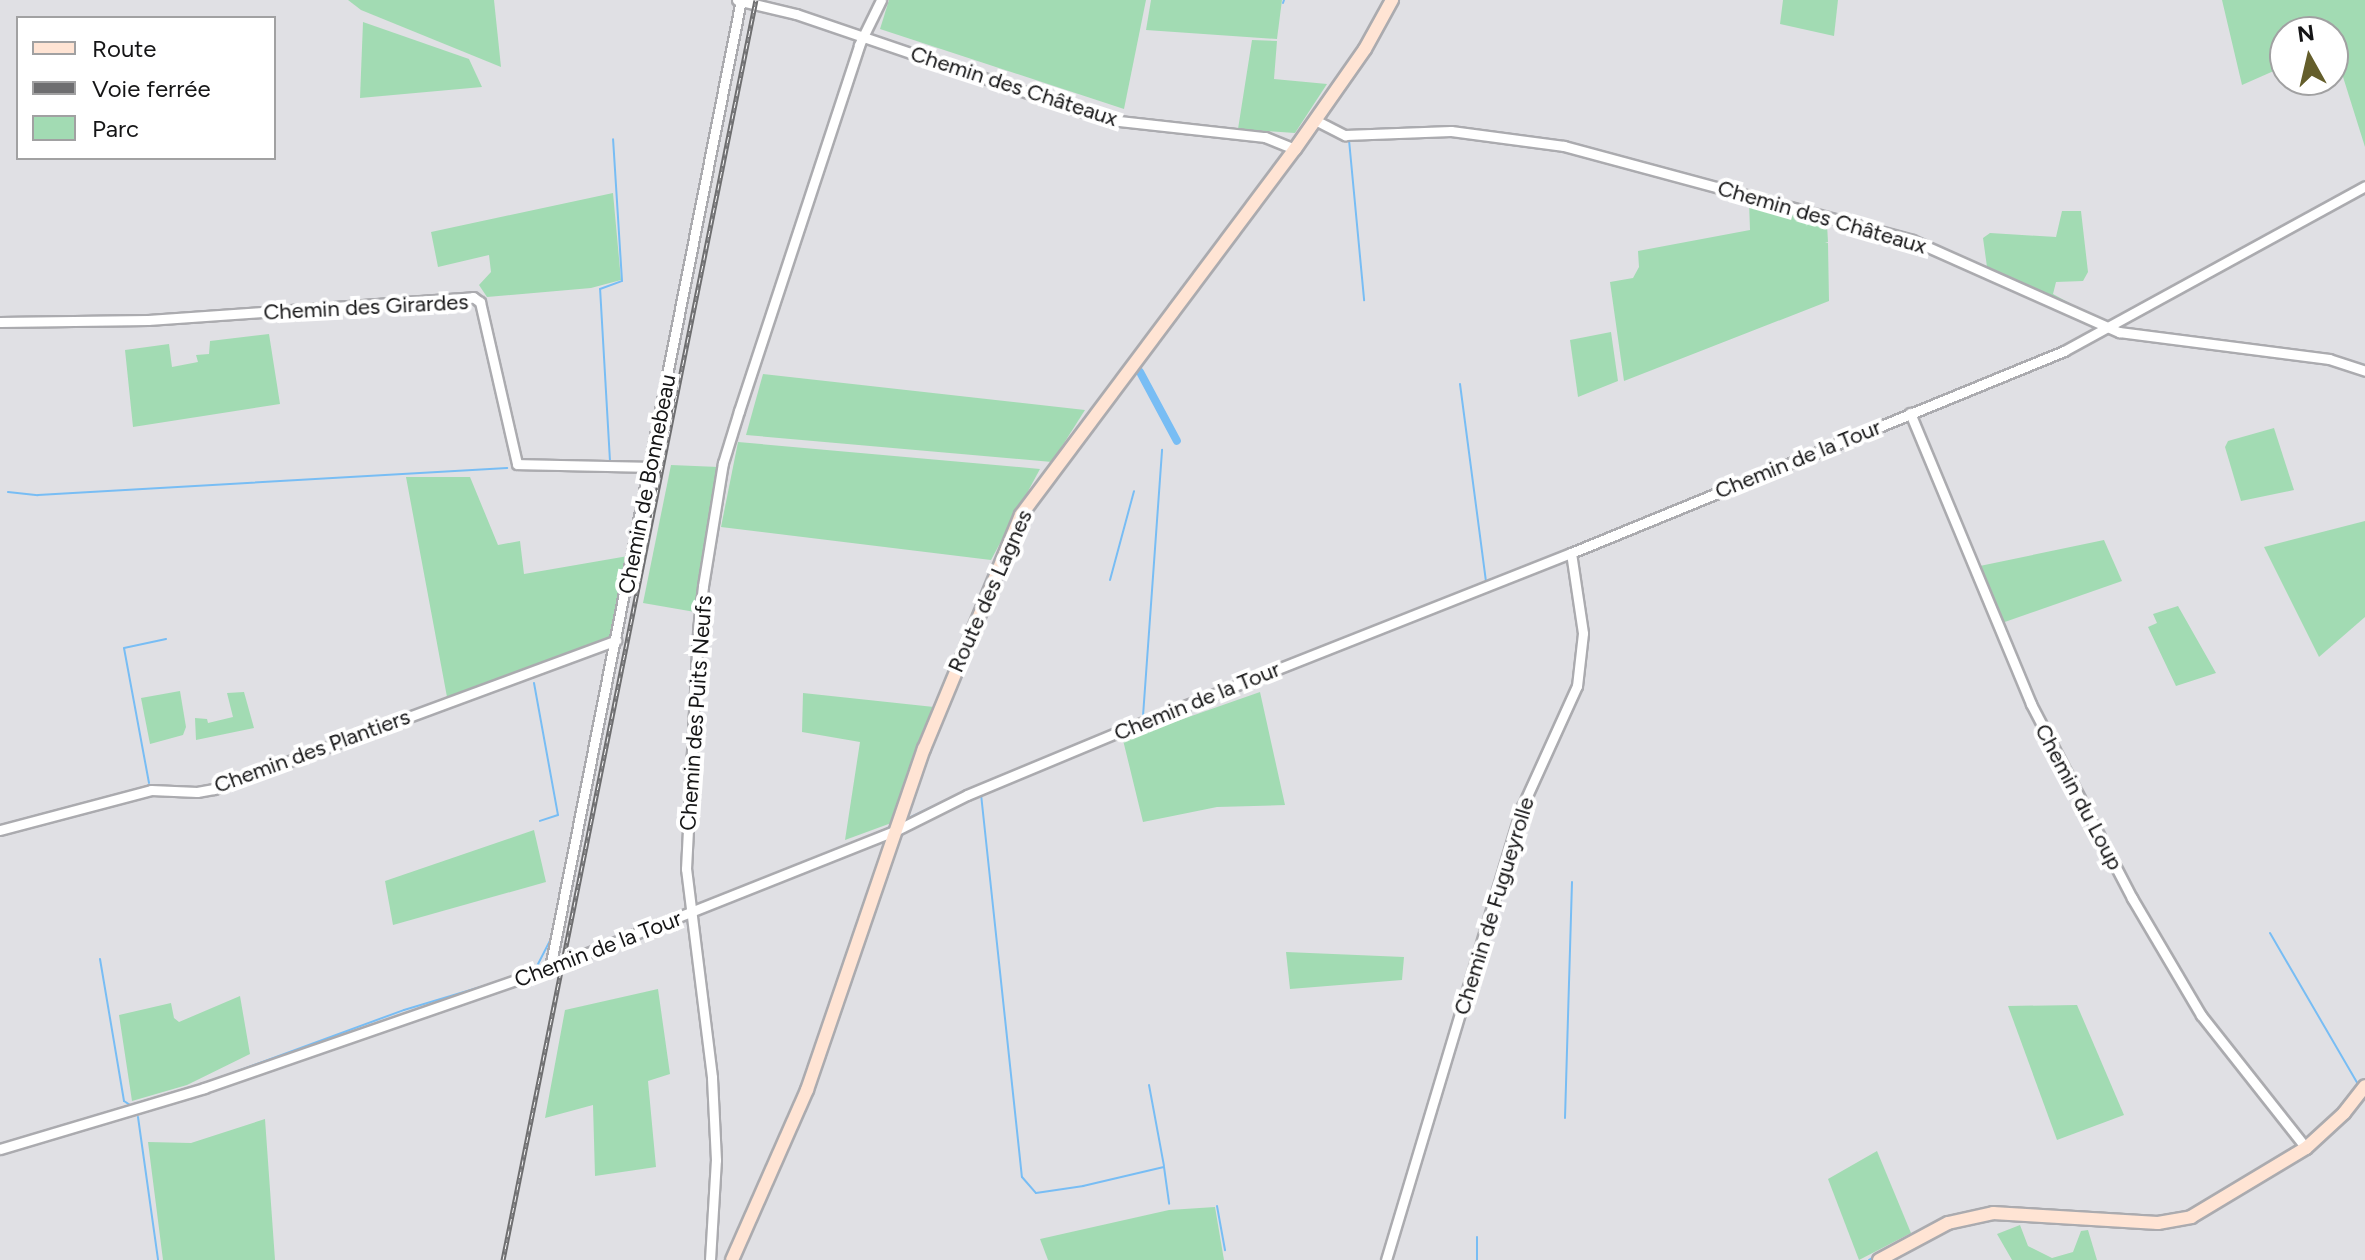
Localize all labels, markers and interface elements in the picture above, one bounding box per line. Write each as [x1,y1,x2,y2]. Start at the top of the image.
legend [16,16,276,160]
north arrow [2269,16,2349,96]
text: N [2296,19,2316,48]
text: Route [92,34,156,63]
street label: Chemin des Châteaux [907,40,1121,132]
text: Voie ferrée [92,74,211,103]
text: Parc [92,114,139,143]
street label: Chemin des Châteaux [1715,175,1929,259]
street label: Chemin des Girardes [263,288,469,326]
street label: Chemin de Bonnebeau [613,372,681,596]
street label: Chemin de la Tour [1711,414,1885,504]
street label: Route des Lagnes [942,506,1038,676]
street label: Chemin des Puits Neufs [675,594,717,832]
street label: Chemin de la Tour [1110,656,1284,746]
street label: Chemin des Plantiers [210,703,414,799]
street label: Chemin du Loup [2029,719,2129,875]
street label: Chemin de Fugueyrolle [1448,794,1540,1018]
street label: Chemin de la Tour [511,905,685,993]

